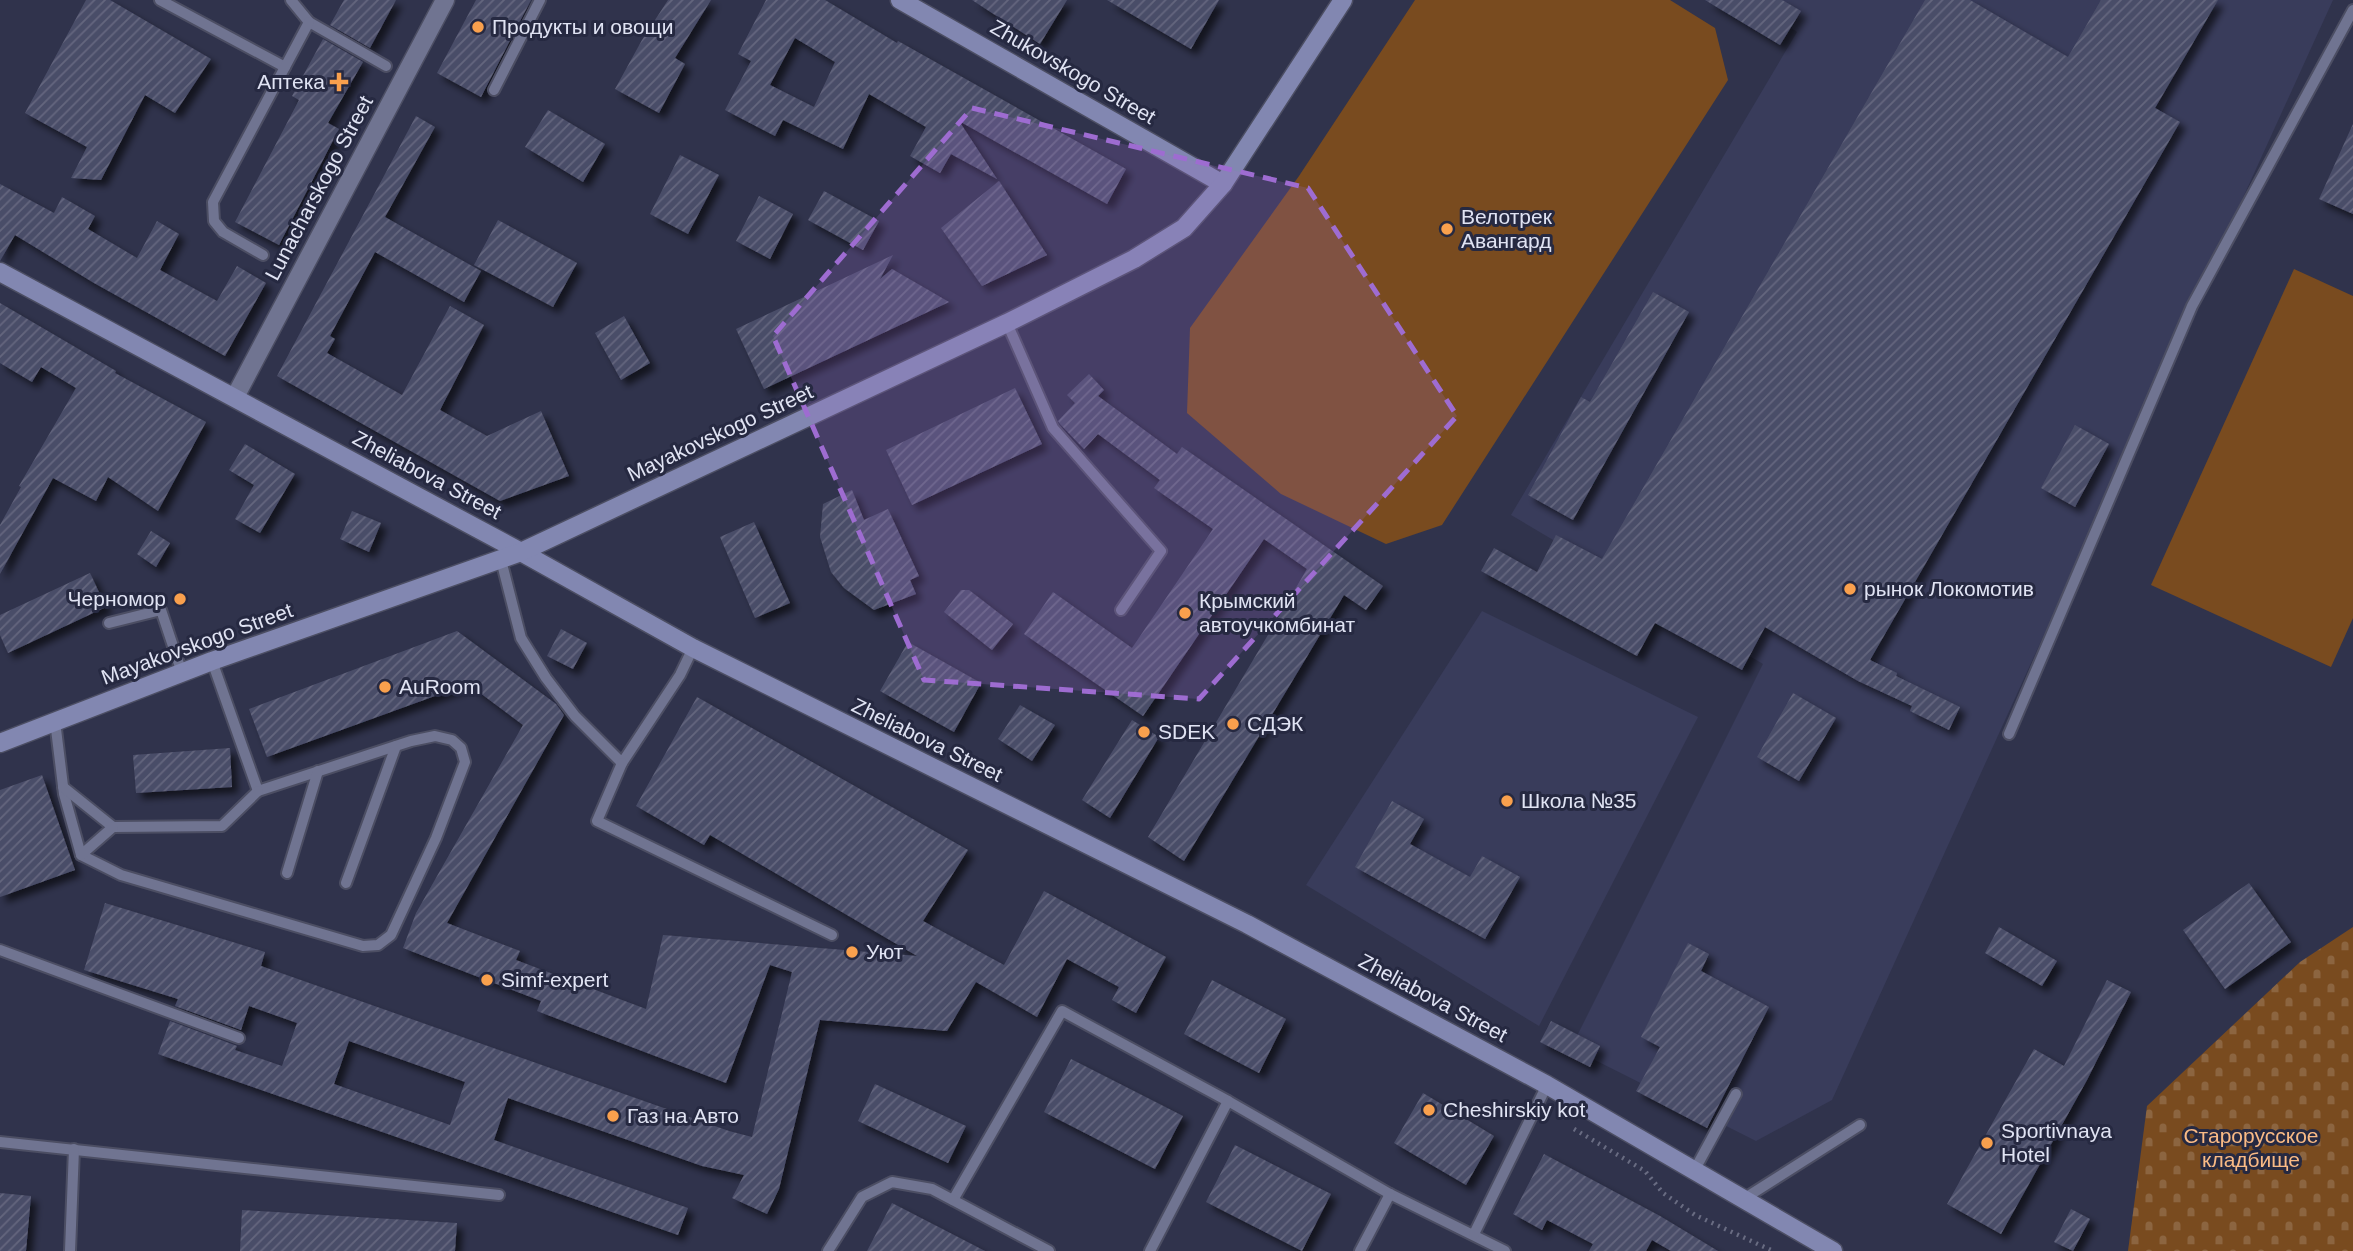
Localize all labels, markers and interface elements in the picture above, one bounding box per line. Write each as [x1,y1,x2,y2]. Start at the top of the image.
place label: Продукты и овощи [492,15,674,38]
street label: Zhukovskogo Street [987,15,1160,128]
marker: Продукты и овощи [470,19,486,35]
place label: Аптека [257,70,325,93]
marker: Аптека [331,74,347,90]
street label: Lunacharskogo Street [260,92,377,284]
place label: Велотрек Авангард [1461,205,1553,252]
marker: Велотрек Авангард [1439,221,1455,237]
street label: Mayakovskogo Street [623,379,816,486]
street label: Zheliabova Street [349,426,505,523]
place label: рынок Локомотив [1864,577,2034,600]
marker: рынок Локомотив [1842,581,1858,597]
place label: Черномор [68,587,166,610]
place label: Крымский автоучкомбинат [1199,589,1356,636]
marker: Черномор [172,591,188,607]
street label: Mayakovskogo Street [98,598,296,689]
marker: Крымский автоучкомбинат [1177,605,1193,621]
place label: AuRoom [399,675,481,698]
marker: AuRoom [377,679,393,695]
street label: Zheliabova Street [848,693,1006,786]
place label: СДЭК [1247,712,1304,735]
marker: СДЭК [1225,716,1241,732]
place label: SDEK [1158,720,1215,743]
marker: SDEK [1136,724,1152,740]
place label: Школа №35 [1521,789,1637,812]
marker: Школа №35 [1499,793,1515,809]
place label: Уют [866,940,904,963]
marker: Уют [844,944,860,960]
street label: Zheliabova Street [1355,949,1511,1046]
place label: Simf-expert [501,968,609,991]
marker: Simf-expert [479,972,495,988]
place label: Cheshirskiy kot [1443,1098,1586,1121]
marker: Cheshirskiy kot [1421,1102,1437,1118]
place label: Газ на Авто [627,1104,739,1127]
marker: Газ на Авто [605,1108,621,1124]
place label: Sportivnaya Hotel [2001,1119,2112,1166]
park label: Старорусское кладбище [2183,1124,2319,1171]
marker: Sportivnaya Hotel [1979,1135,1995,1151]

